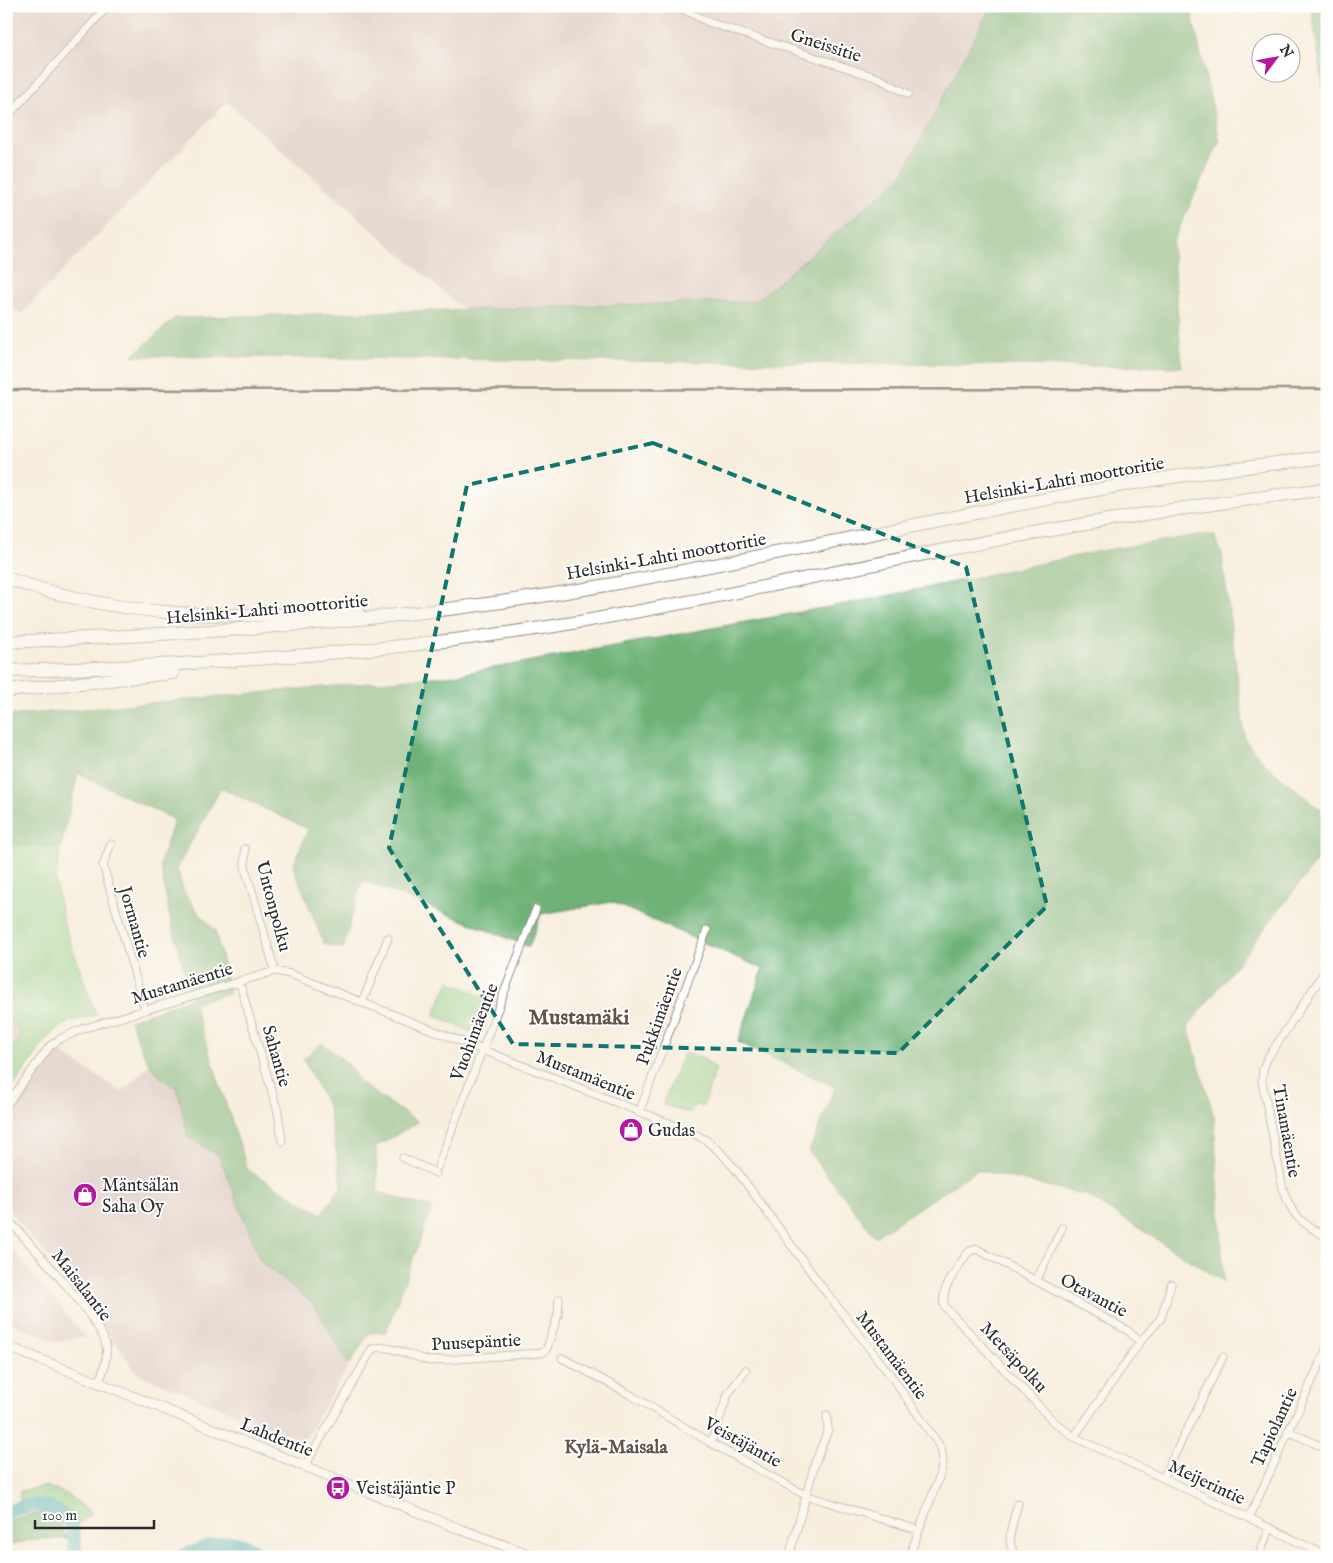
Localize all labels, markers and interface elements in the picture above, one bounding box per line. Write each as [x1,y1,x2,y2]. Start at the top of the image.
street label: Gneissitie [787,24,864,69]
north arrow [1250,32,1300,82]
text: N [1275,41,1297,62]
street label: Helsinki-Lahti moottoritie [962,453,1166,510]
street label: Helsinki-Lahti moottoritie [564,529,768,586]
street label: Helsinki-Lahti moottoritie [165,590,369,631]
street label: Untonpolku [249,859,296,954]
street label: Jormantie [112,882,155,961]
street label: Mustamäentie [129,958,236,1011]
street label: Pukkimäentie [632,964,689,1069]
street label: Vuohimäentie [446,980,505,1086]
district label: Mustamäki [529,1004,630,1032]
street label: Sahantie [256,1023,295,1090]
street label: Mustamäentie [532,1046,638,1107]
street label: Tinamäentie [1266,1083,1305,1180]
shop icon: Gudas [618,1117,644,1143]
place label: Gudas [648,1120,695,1143]
place label: Mäntsälän Saha Oy [102,1175,179,1219]
shop icon: Mäntsälän Saha Oy [72,1182,98,1208]
street label: Maisalantie [46,1245,116,1327]
street label: Otavantie [1056,1269,1131,1324]
street label: Mustamäentie [850,1307,932,1405]
street label: Metsäpolku [974,1318,1052,1398]
street label: Puusepäntie [431,1330,522,1357]
street label: Tapiolantie [1247,1384,1304,1471]
street label: Veistäjäntie [699,1412,785,1474]
street label: Lahdentie [237,1413,316,1463]
district label: Kylä-Maisala [564,1436,668,1460]
street label: Meijerintie [1164,1456,1249,1511]
bus stop icon: Veistäjäntie P [325,1475,351,1501]
place label: Veistäjäntie P [355,1478,455,1501]
scale bar [35,1498,154,1530]
text: 100 m [42,1506,78,1525]

